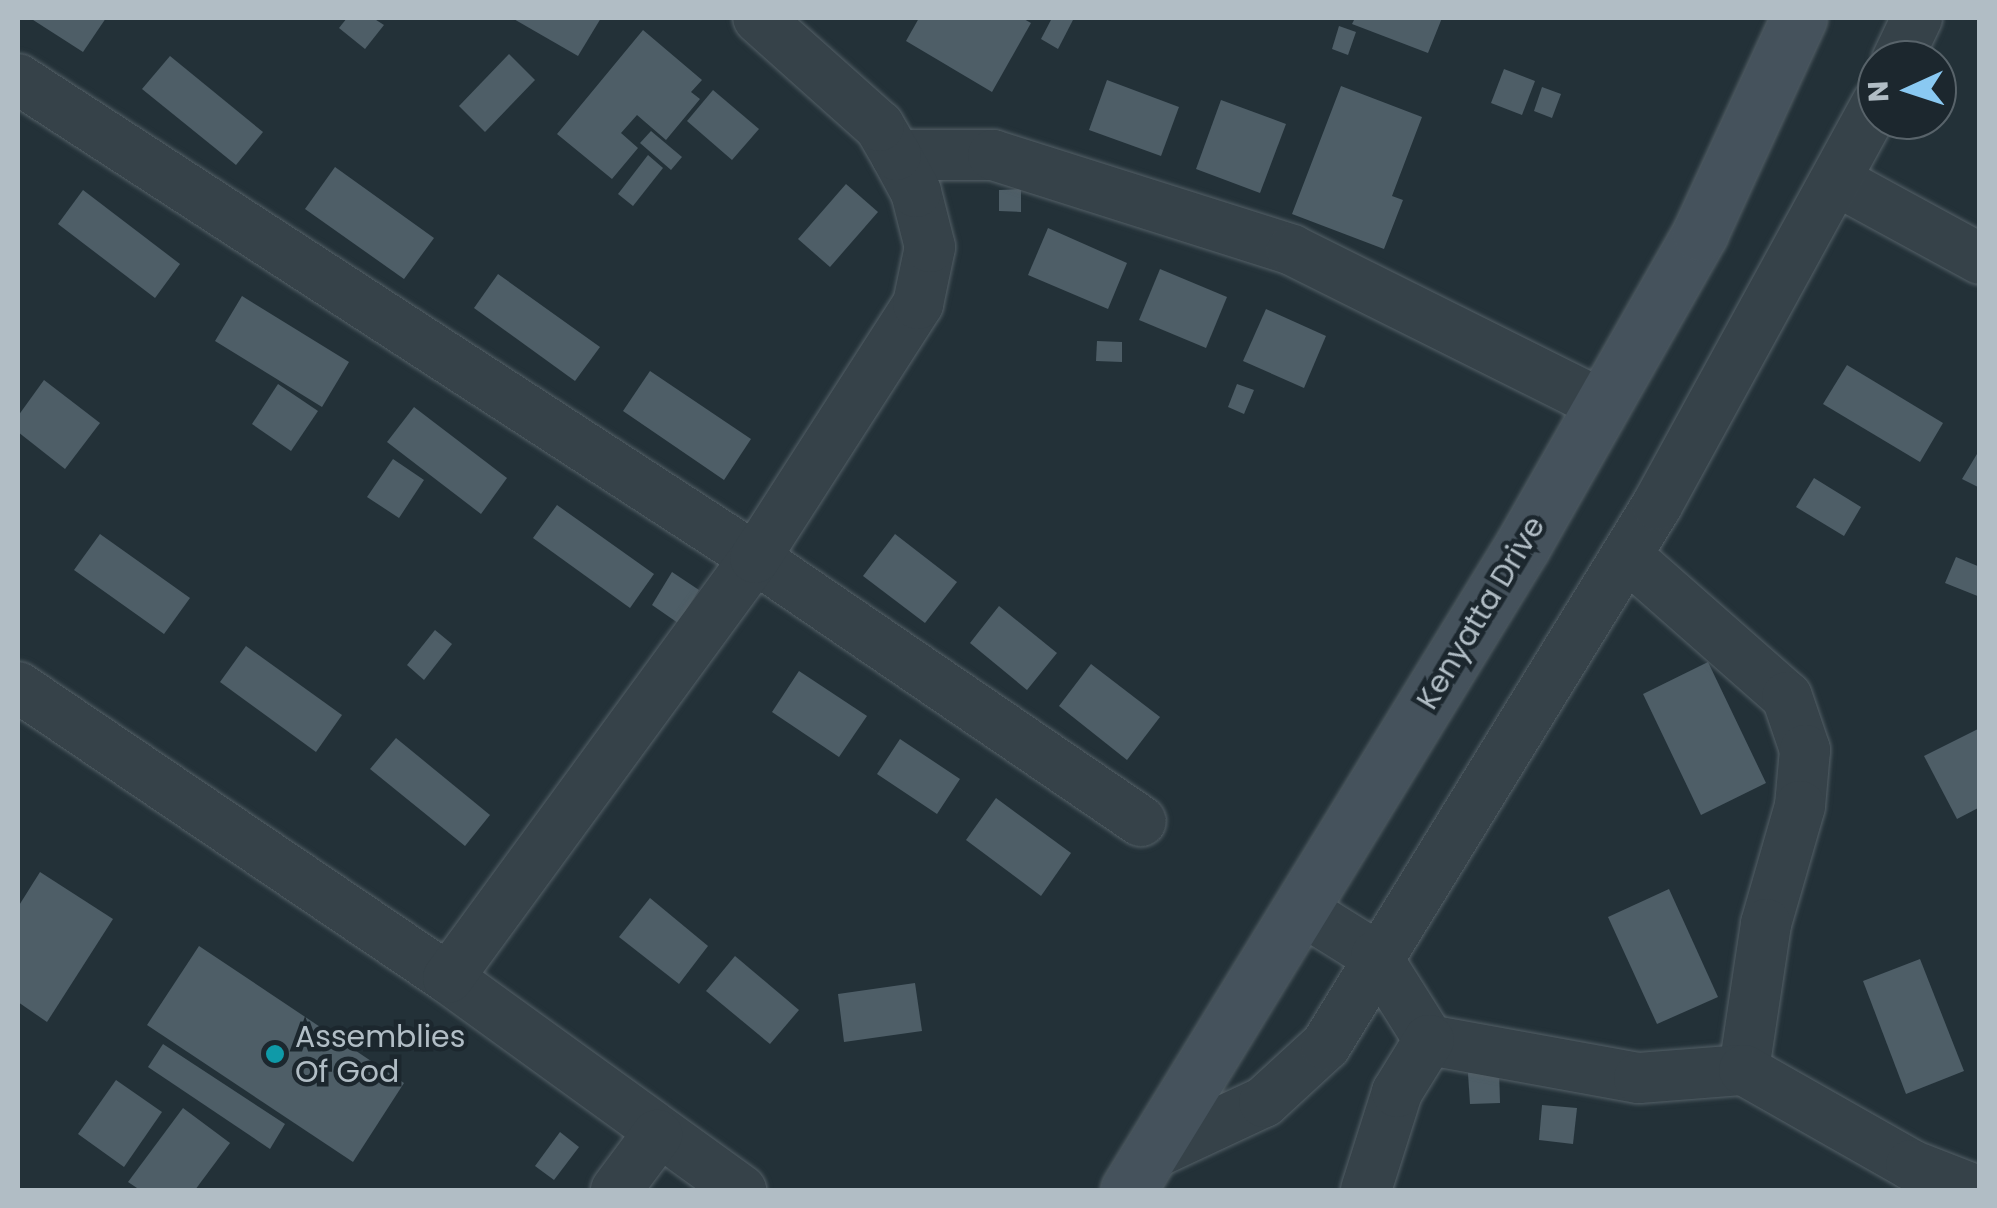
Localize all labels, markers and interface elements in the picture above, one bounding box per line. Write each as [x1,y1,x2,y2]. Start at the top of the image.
north arrow [1857,40,1957,140]
text: N [1859,80,1899,103]
street label: Kenyatta Drive [1409,510,1553,716]
place label: Assemblies Of God [295,1019,465,1090]
marker: Assemblies Of God [264,1043,286,1065]

